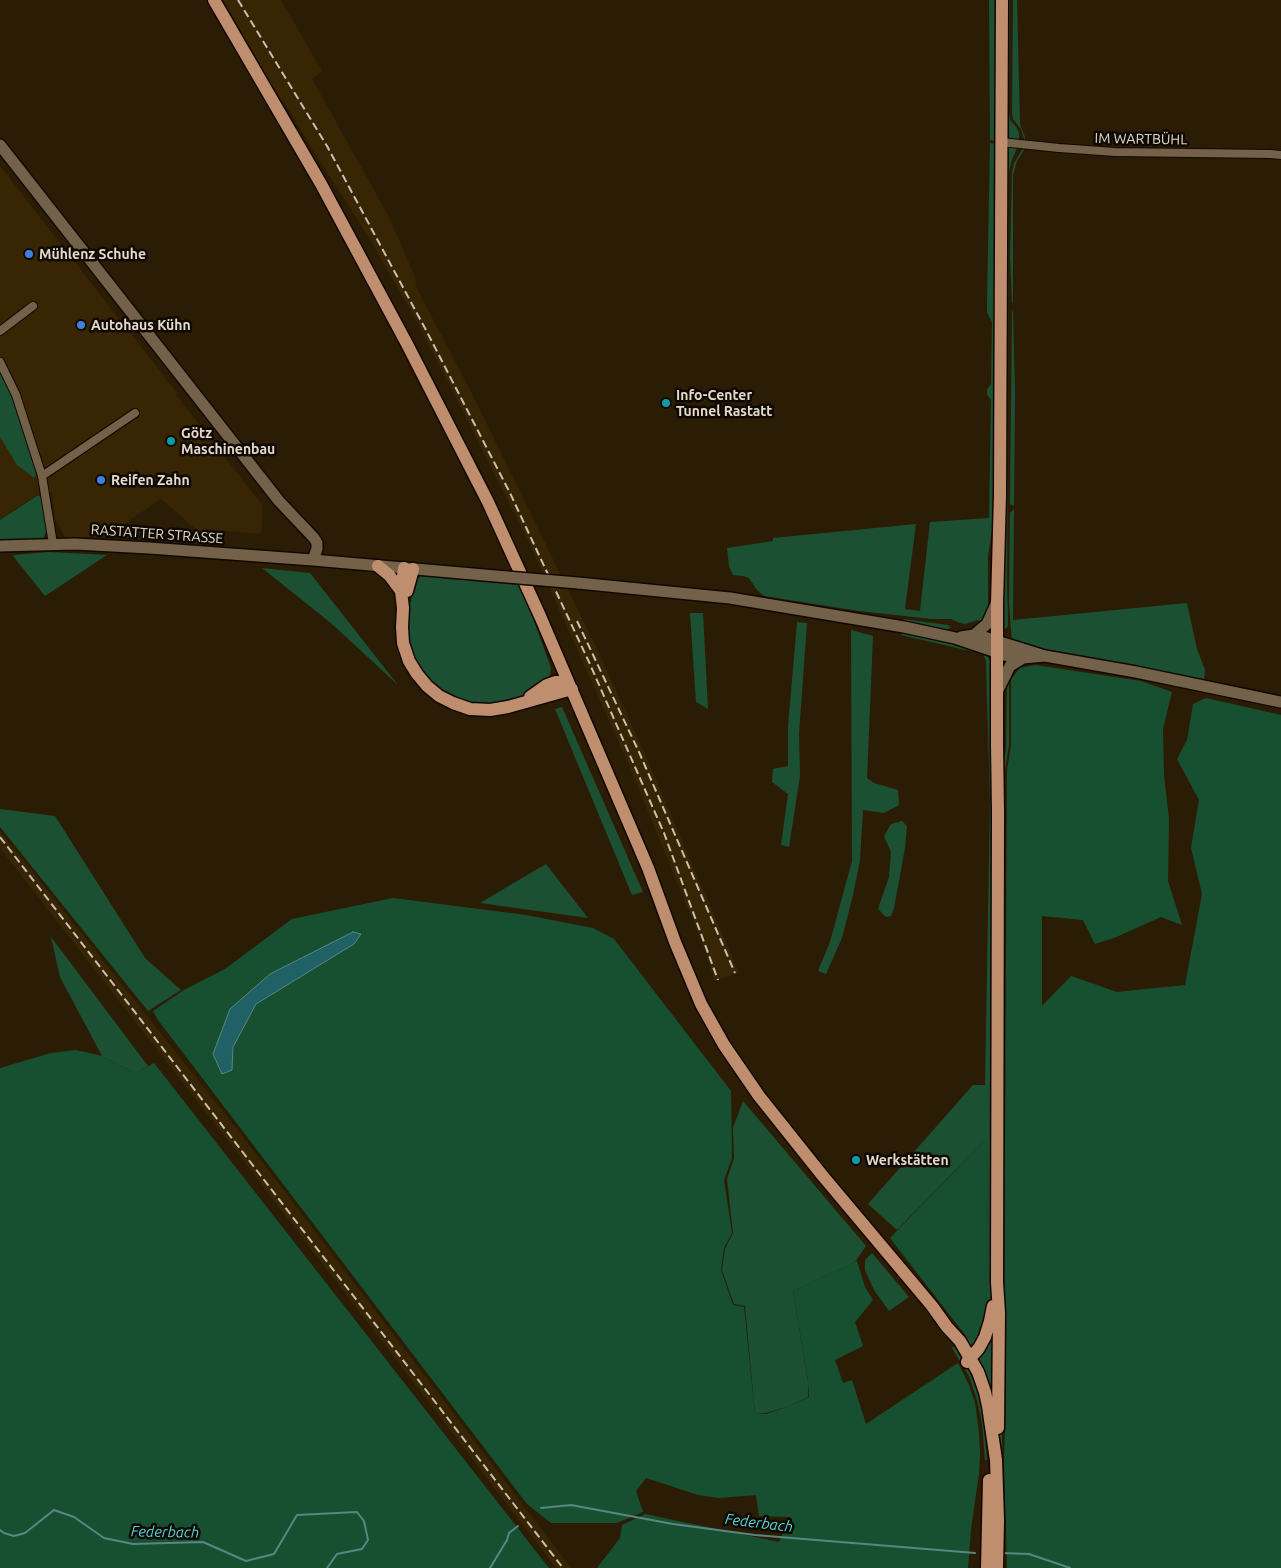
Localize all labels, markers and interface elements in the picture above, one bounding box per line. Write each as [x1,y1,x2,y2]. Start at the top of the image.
street label: IM WARTBÜHL [1095,130,1187,148]
place label: Mühlenz Schuhe [39,246,146,262]
marker: Mühlenz Schuhe [23,248,35,260]
place label: Autohaus Kühn [91,317,191,333]
marker: Autohaus Kühn [75,319,87,331]
place label: Info-Center Tunnel Rastatt [676,387,772,420]
marker: Info-Center Tunnel Rastatt [660,397,672,409]
place label: Götz Maschinenbau [181,425,275,458]
marker: Götz Maschinenbau [165,435,177,447]
place label: Reifen Zahn [111,472,190,488]
marker: Reifen Zahn [95,474,107,486]
street label: RASTATTER STRASSE [90,521,224,547]
place label: Werkstätten [866,1152,949,1168]
marker: Werkstätten [850,1154,862,1166]
water label: Federbach [724,1510,794,1536]
water label: Federbach [131,1522,199,1542]

